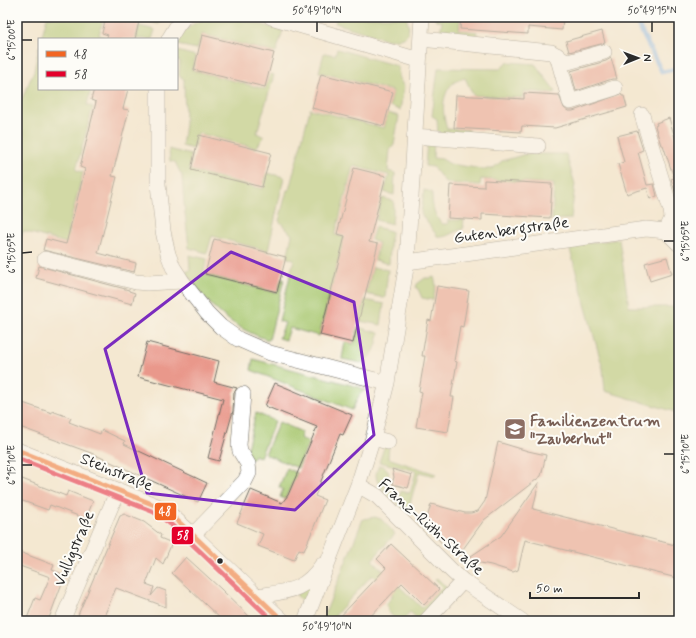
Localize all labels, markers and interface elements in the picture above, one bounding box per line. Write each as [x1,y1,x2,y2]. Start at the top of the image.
text: 50°49'10"N [292,4,342,18]
text: 50°49'15"N [627,4,677,18]
text: 6°15'00"E [5,19,19,61]
legend [38,38,178,90]
north arrow [618,38,658,78]
text: 48 [74,47,88,63]
text: N [640,54,654,62]
text: 58 [74,67,88,83]
street label: Gutenbergstraße [452,212,570,250]
text: 6°15'05"E [679,220,693,261]
text: 6°15'05"E [5,232,19,273]
place label: Familienzentrum "Zauberhut" [530,411,660,450]
school or university icon: Familienzentrum "Zauberhut" [502,416,528,442]
text: 6°15'10"E [679,434,693,474]
text: 6°15'10"E [5,445,19,485]
street label: Steinstraße [77,448,156,497]
street label: Franz-Rüth-Straße [374,474,488,580]
line badge: 48 [154,502,177,521]
text: 48 [159,505,171,519]
street label: Vulligstraße [49,508,100,589]
line badge: 58 [171,526,194,545]
text: 58 [177,529,189,543]
unlabelled marker [215,556,225,566]
scale bar [530,574,639,600]
text: 50 m [536,581,563,597]
text: 50°49'10"N [302,620,352,634]

